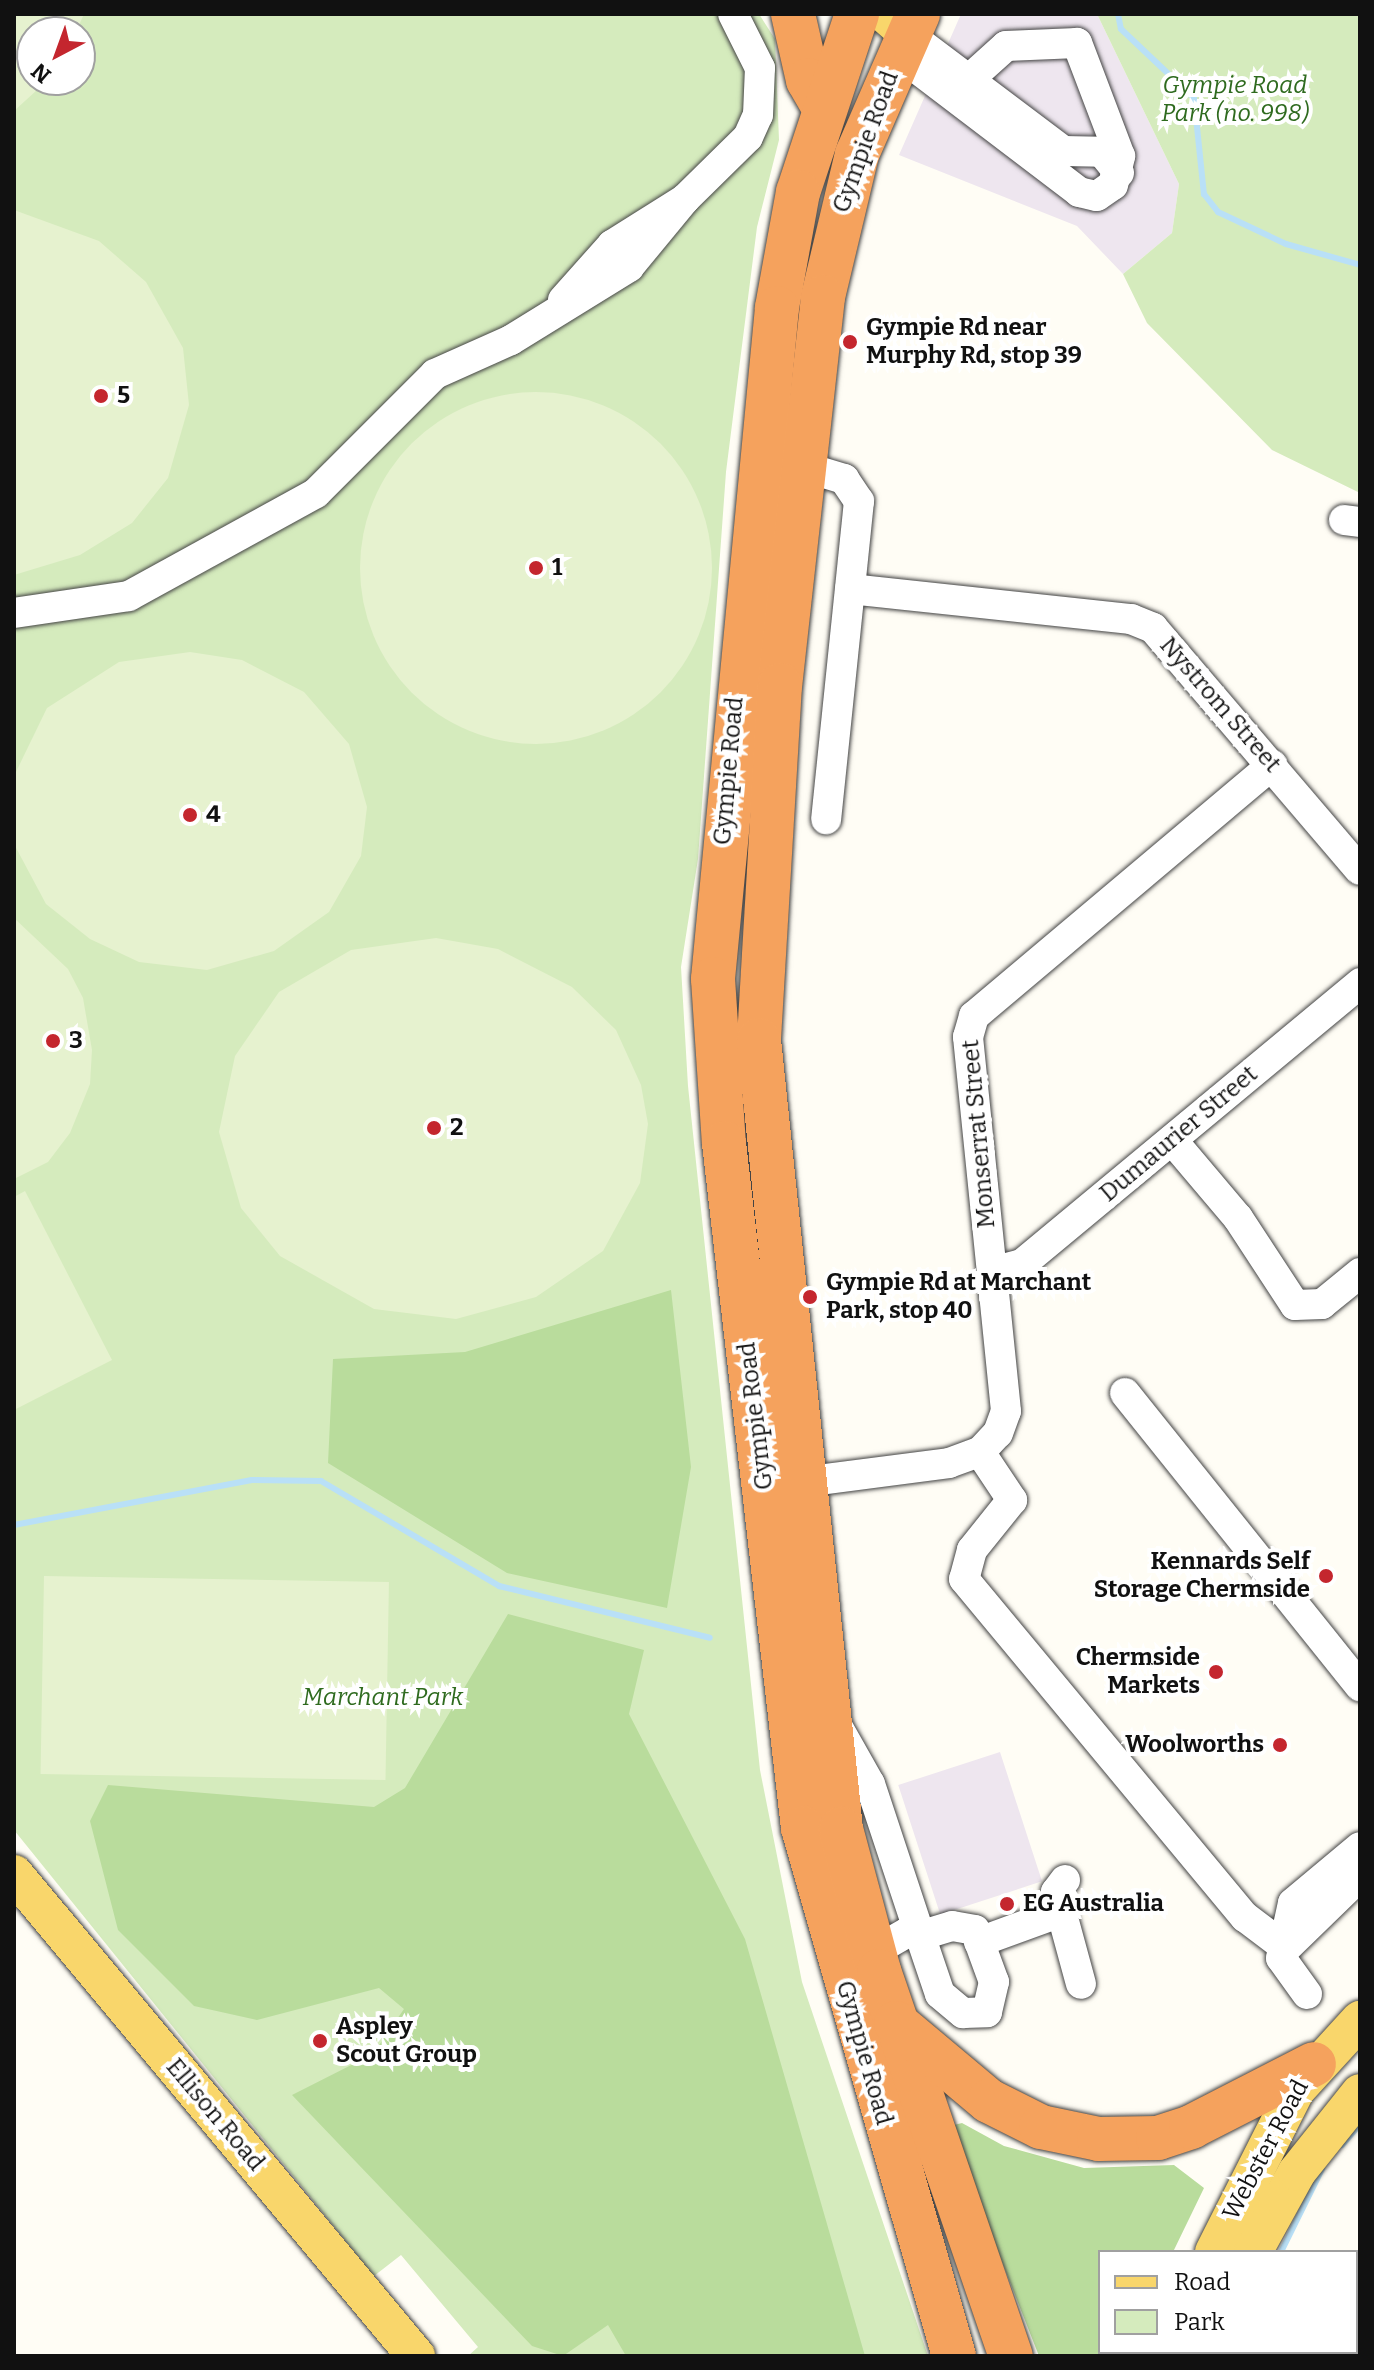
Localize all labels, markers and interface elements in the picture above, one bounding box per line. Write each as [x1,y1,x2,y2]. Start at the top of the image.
north arrow [16,16,96,96]
text: N [26,57,57,89]
street label: Gympie Road [827,67,905,217]
park label: Gympie Road Park (no. 998) [1161,72,1309,128]
place label: Gympie Rd near Murphy Rd, stop 39 [866,314,1082,370]
marker: Gympie Rd near Murphy Rd, stop 39 [841,333,859,351]
place label: 5 [117,382,130,410]
marker: 5 [92,387,110,405]
place label: 1 [552,554,562,582]
marker: 1 [527,559,545,577]
street label: Nystrom Street [1153,631,1287,779]
street label: Gympie Road [708,696,750,846]
place label: 4 [206,801,221,829]
marker: 4 [181,806,199,824]
place label: 3 [69,1027,83,1055]
marker: 3 [44,1032,62,1050]
street label: Monserrat Street [956,1039,1002,1229]
street label: Dumaurier Street [1094,1060,1264,1208]
place label: 2 [450,1114,464,1142]
marker: 2 [425,1119,443,1137]
place label: Gympie Rd at Marchant Park, stop 40 [826,1269,1091,1325]
marker: Gympie Rd at Marchant Park, stop 40 [801,1288,819,1306]
street label: Gympie Road [733,1341,779,1491]
place label: Kennards Self Storage Chermside [1094,1548,1310,1604]
marker: Kennards Self Storage Chermside [1317,1567,1335,1585]
place label: Chermside Markets [1076,1644,1200,1700]
marker: Chermside Markets [1207,1663,1225,1681]
park label: Marchant Park [303,1684,463,1712]
place label: Woolworths [1125,1731,1264,1759]
marker: Woolworths [1271,1736,1289,1754]
place label: EG Australia [1023,1890,1164,1918]
marker: EG Australia [998,1895,1016,1913]
street label: Gympie Road [830,1978,898,2128]
place label: Aspley Scout Group [336,2013,477,2069]
marker: Aspley Scout Group [311,2032,329,2050]
street label: Ellison Road [160,2053,270,2177]
street label: Webster Road [1217,2075,1315,2225]
legend [1098,2250,1358,2354]
text: Road [1174,2268,1230,2296]
text: Park [1174,2308,1225,2336]

